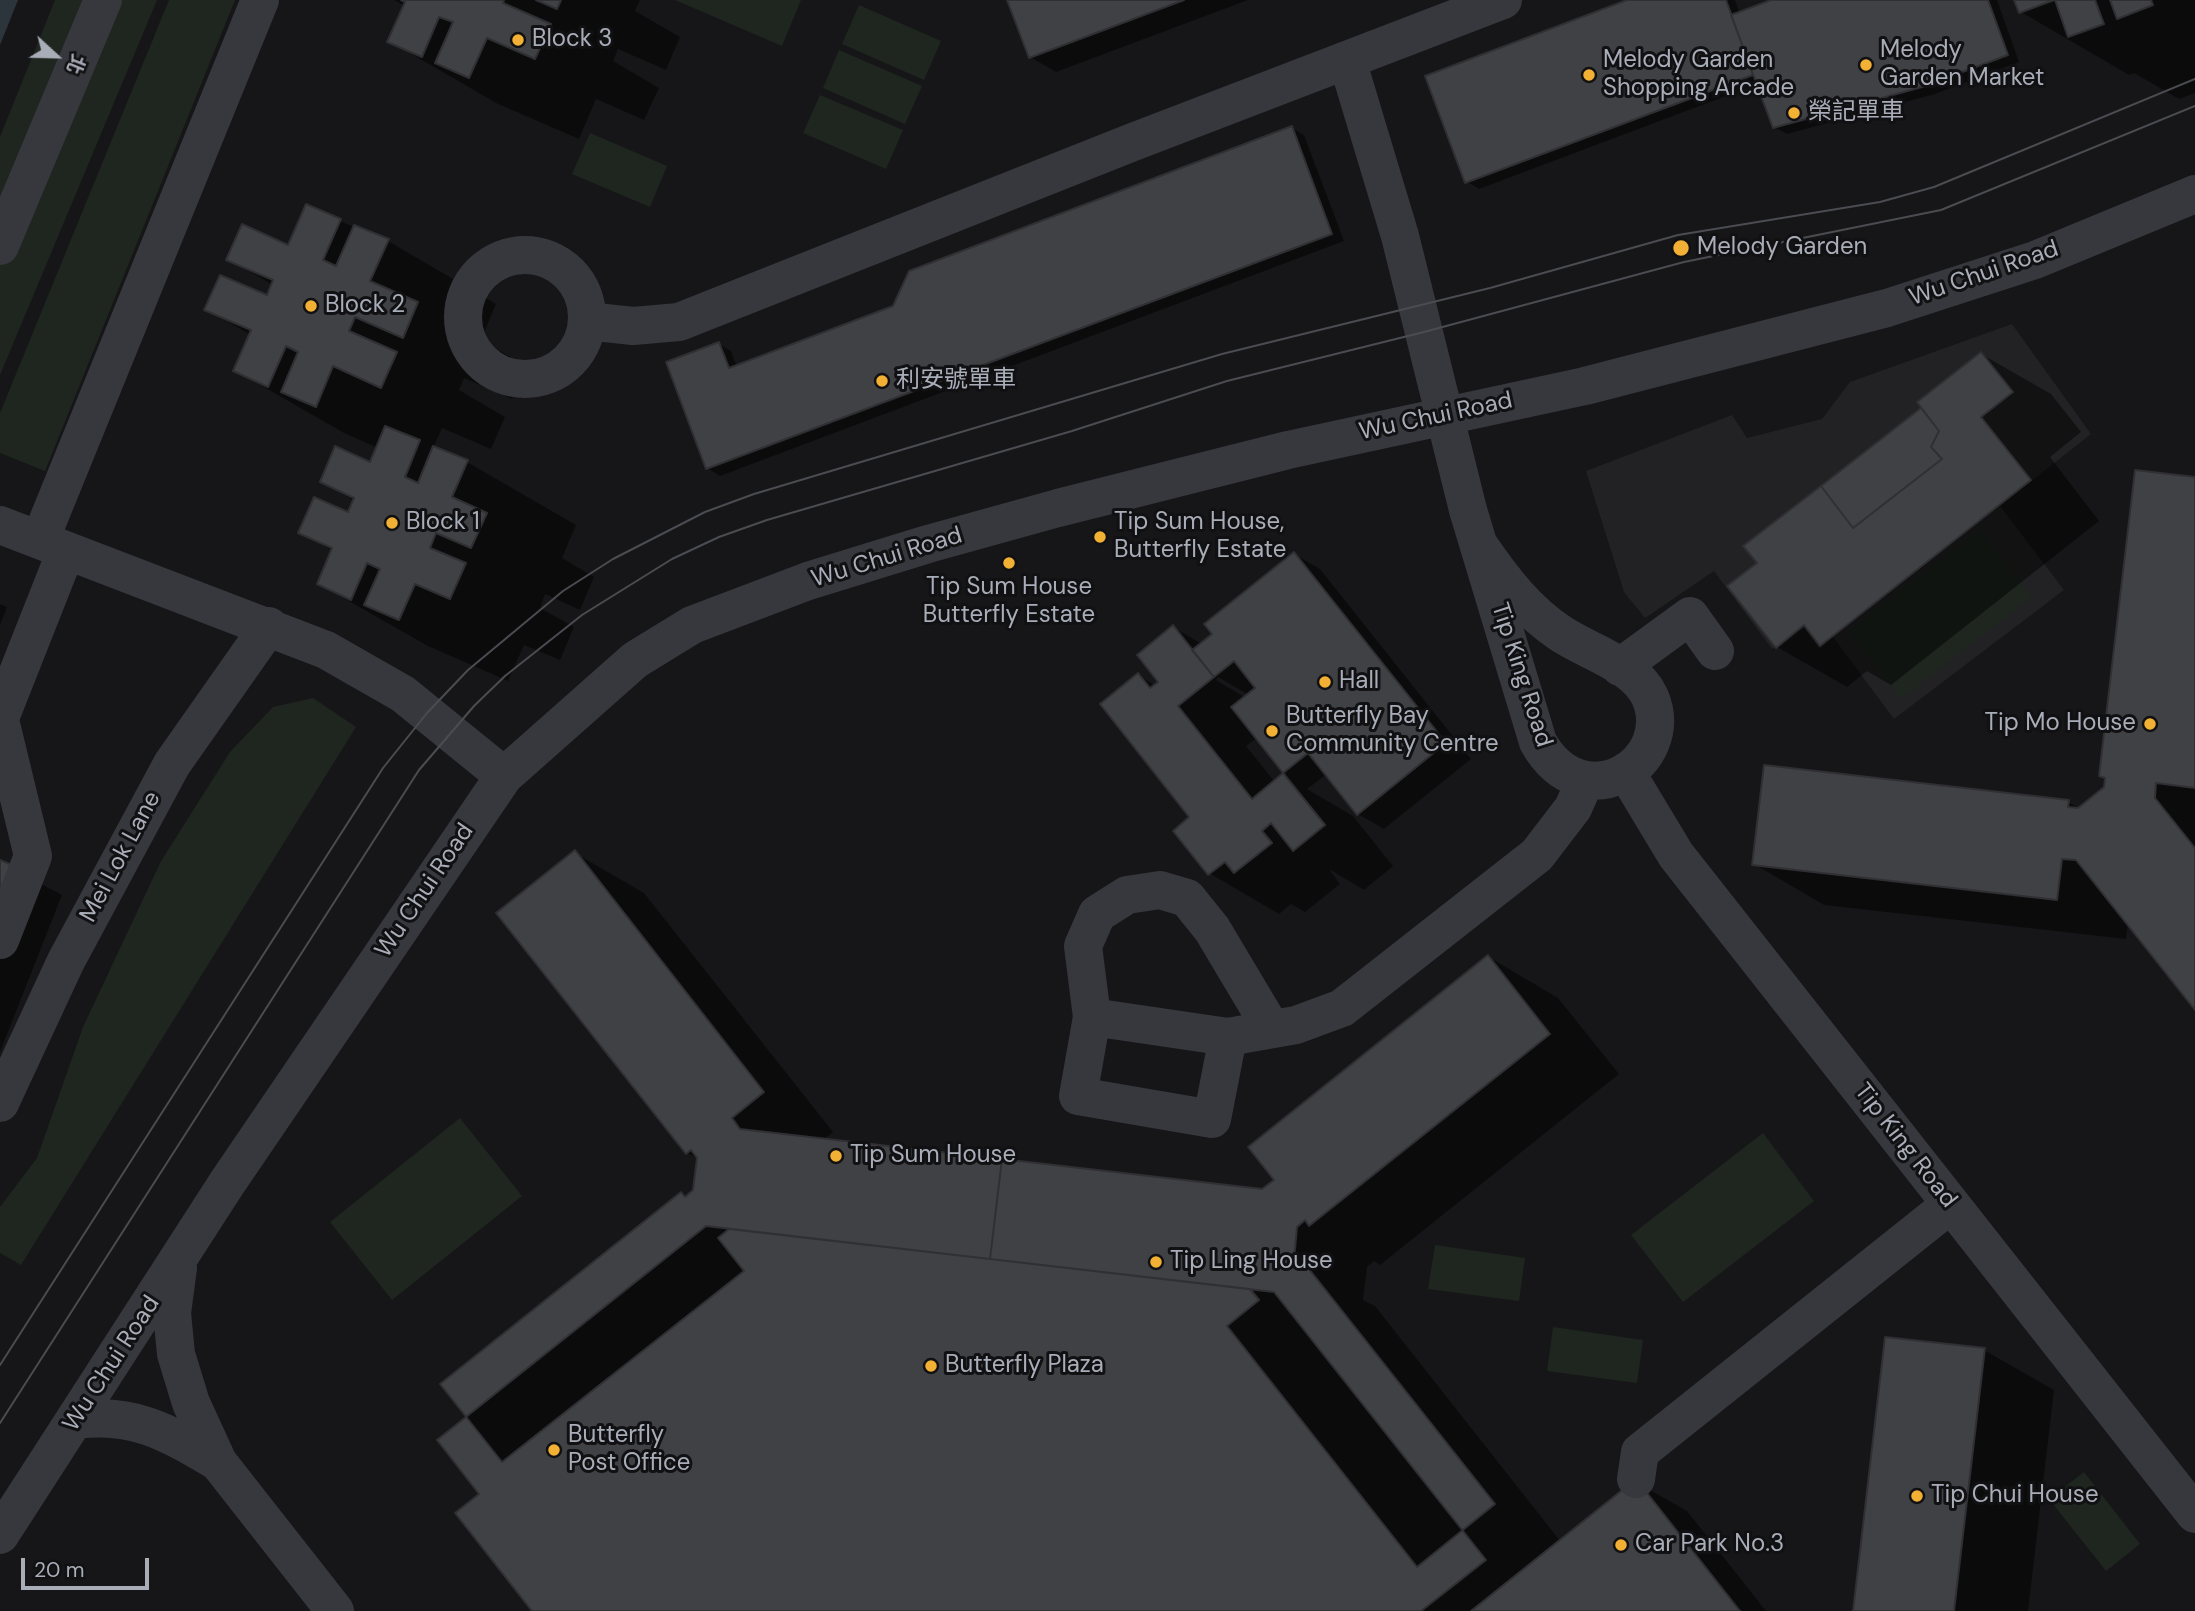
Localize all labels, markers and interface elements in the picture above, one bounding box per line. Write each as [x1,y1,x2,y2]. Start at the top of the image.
north arrow [21,21,91,91]
place label: Block 3 [532,26,612,54]
marker: Block 3 [510,32,526,48]
place label: Melody Garden Market [1880,37,2044,93]
place label: Melody Garden Shopping Arcade [1603,47,1794,103]
text: 北 [61,51,91,78]
marker: Melody Garden Market [1858,57,1874,73]
marker: Melody Garden Shopping Arcade [1581,67,1597,83]
place label: 榮記單車 [1808,99,1904,127]
marker: 榮記單車 [1786,105,1802,121]
place label: Melody Garden [1697,234,1867,262]
street label: Wu Chui Road [1906,235,2062,313]
marker: Melody Garden [1671,238,1691,258]
place label: Block 2 [325,292,405,320]
marker: Block 2 [303,298,319,314]
place label: 利安號單車 [896,367,1016,395]
marker: 利安號單車 [874,373,890,389]
street label: Wu Chui Road [1357,387,1515,447]
place label: Block 1 [406,509,480,537]
place label: Tip Sum House, Butterfly Estate [1114,509,1286,565]
marker: Block 1 [384,515,400,531]
street label: Wu Chui Road [808,521,966,595]
marker: Tip Sum House, Butterfly Estate [1092,529,1108,545]
marker: Tip Sum House Butterfly Estate [1001,555,1017,571]
place label: Tip Sum House Butterfly Estate [923,574,1095,630]
street label: Tip King Road [1484,599,1558,751]
place label: Hall [1339,668,1379,696]
marker: Hall [1317,674,1333,690]
place label: Butterfly Bay Community Centre [1286,703,1499,759]
place label: Tip Mo House [1985,710,2136,738]
marker: Tip Mo House [2142,716,2158,732]
marker: Butterfly Bay Community Centre [1264,723,1280,739]
street label: Mei Lok Lane [75,787,167,927]
street label: Wu Chui Road [369,818,481,964]
street label: Tip King Road [1848,1078,1962,1214]
place label: Tip Sum House [850,1142,1016,1170]
marker: Tip Sum House [828,1148,844,1164]
place label: Tip Ling House [1170,1248,1333,1276]
marker: Tip Ling House [1148,1254,1164,1270]
street label: Wu Chui Road [57,1291,167,1437]
place label: Butterfly Plaza [945,1352,1104,1380]
marker: Butterfly Plaza [923,1358,939,1374]
place label: Butterfly Post Office [568,1422,690,1478]
marker: Butterfly Post Office [546,1442,562,1458]
place label: Tip Chui House [1931,1482,2099,1510]
marker: Tip Chui House [1909,1488,1925,1504]
place label: Car Park No.3 [1635,1531,1784,1559]
marker: Car Park No.3 [1613,1537,1629,1553]
scale bar [24,1544,152,1588]
text: 20 m [34,1556,85,1584]

